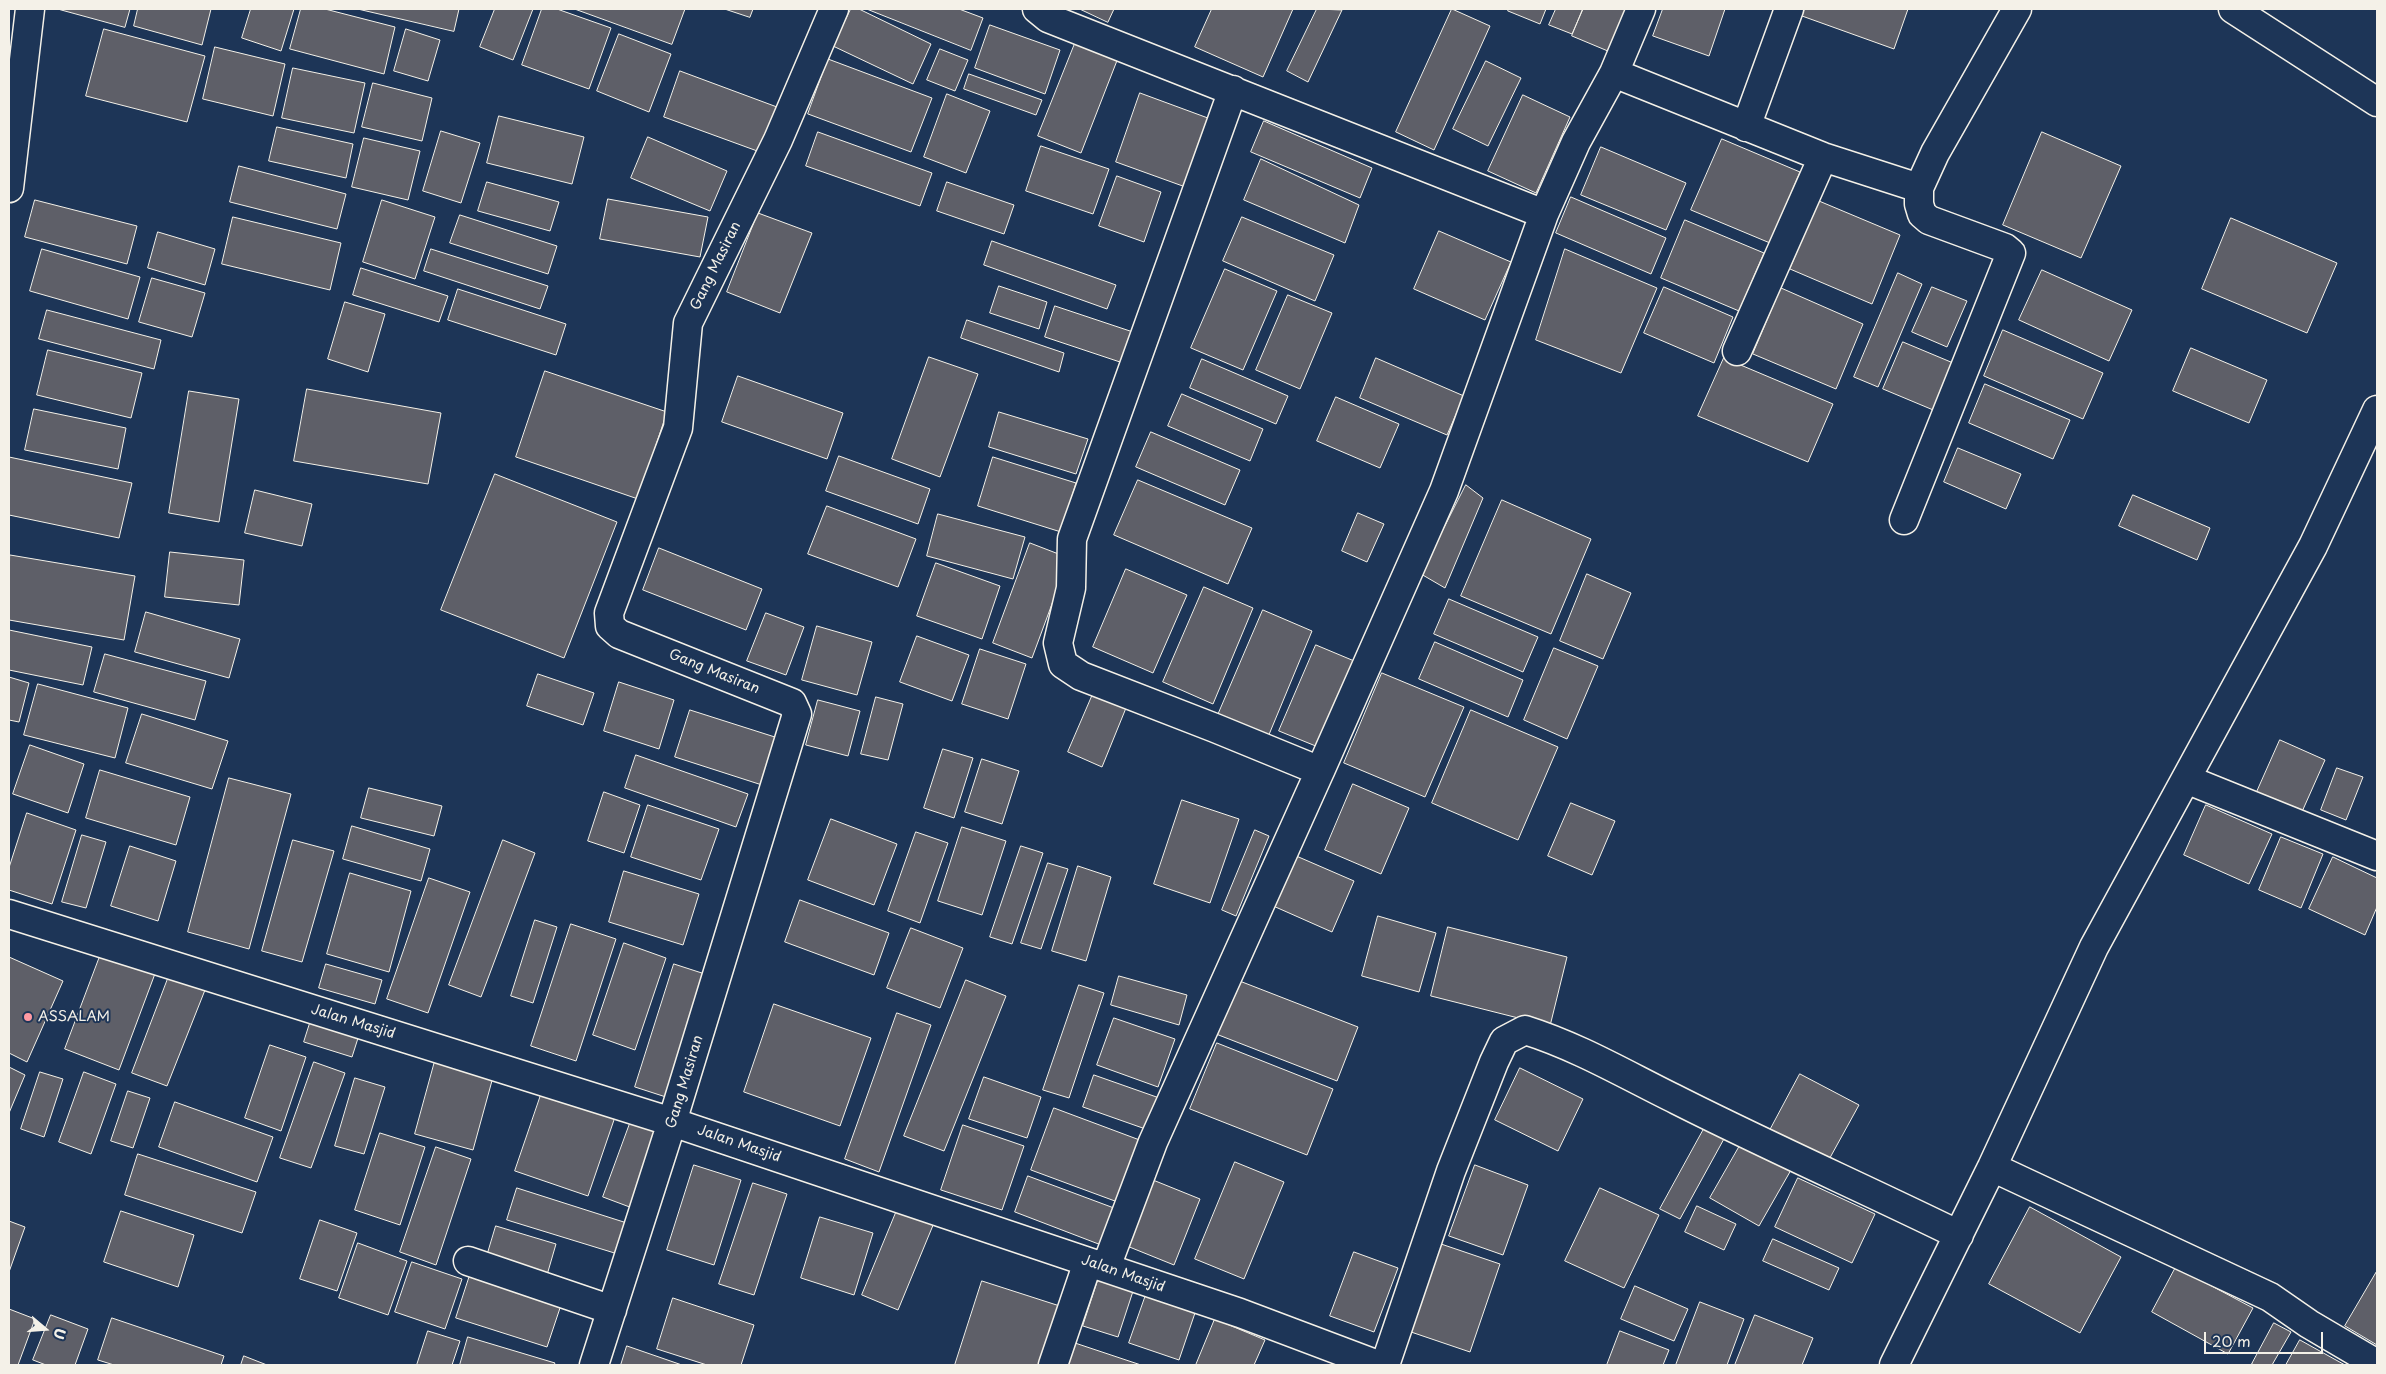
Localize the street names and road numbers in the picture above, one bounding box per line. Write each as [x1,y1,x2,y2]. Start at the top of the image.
street label: Gang Masiran [687,219,745,313]
street label: Gang Masiran [666,646,762,698]
street label: Jalan Masjid [309,1001,397,1043]
street label: Gang Masiran [663,1033,707,1131]
street label: Jalan Masjid [695,1122,783,1166]
street label: Jalan Masjid [1079,1252,1167,1296]

